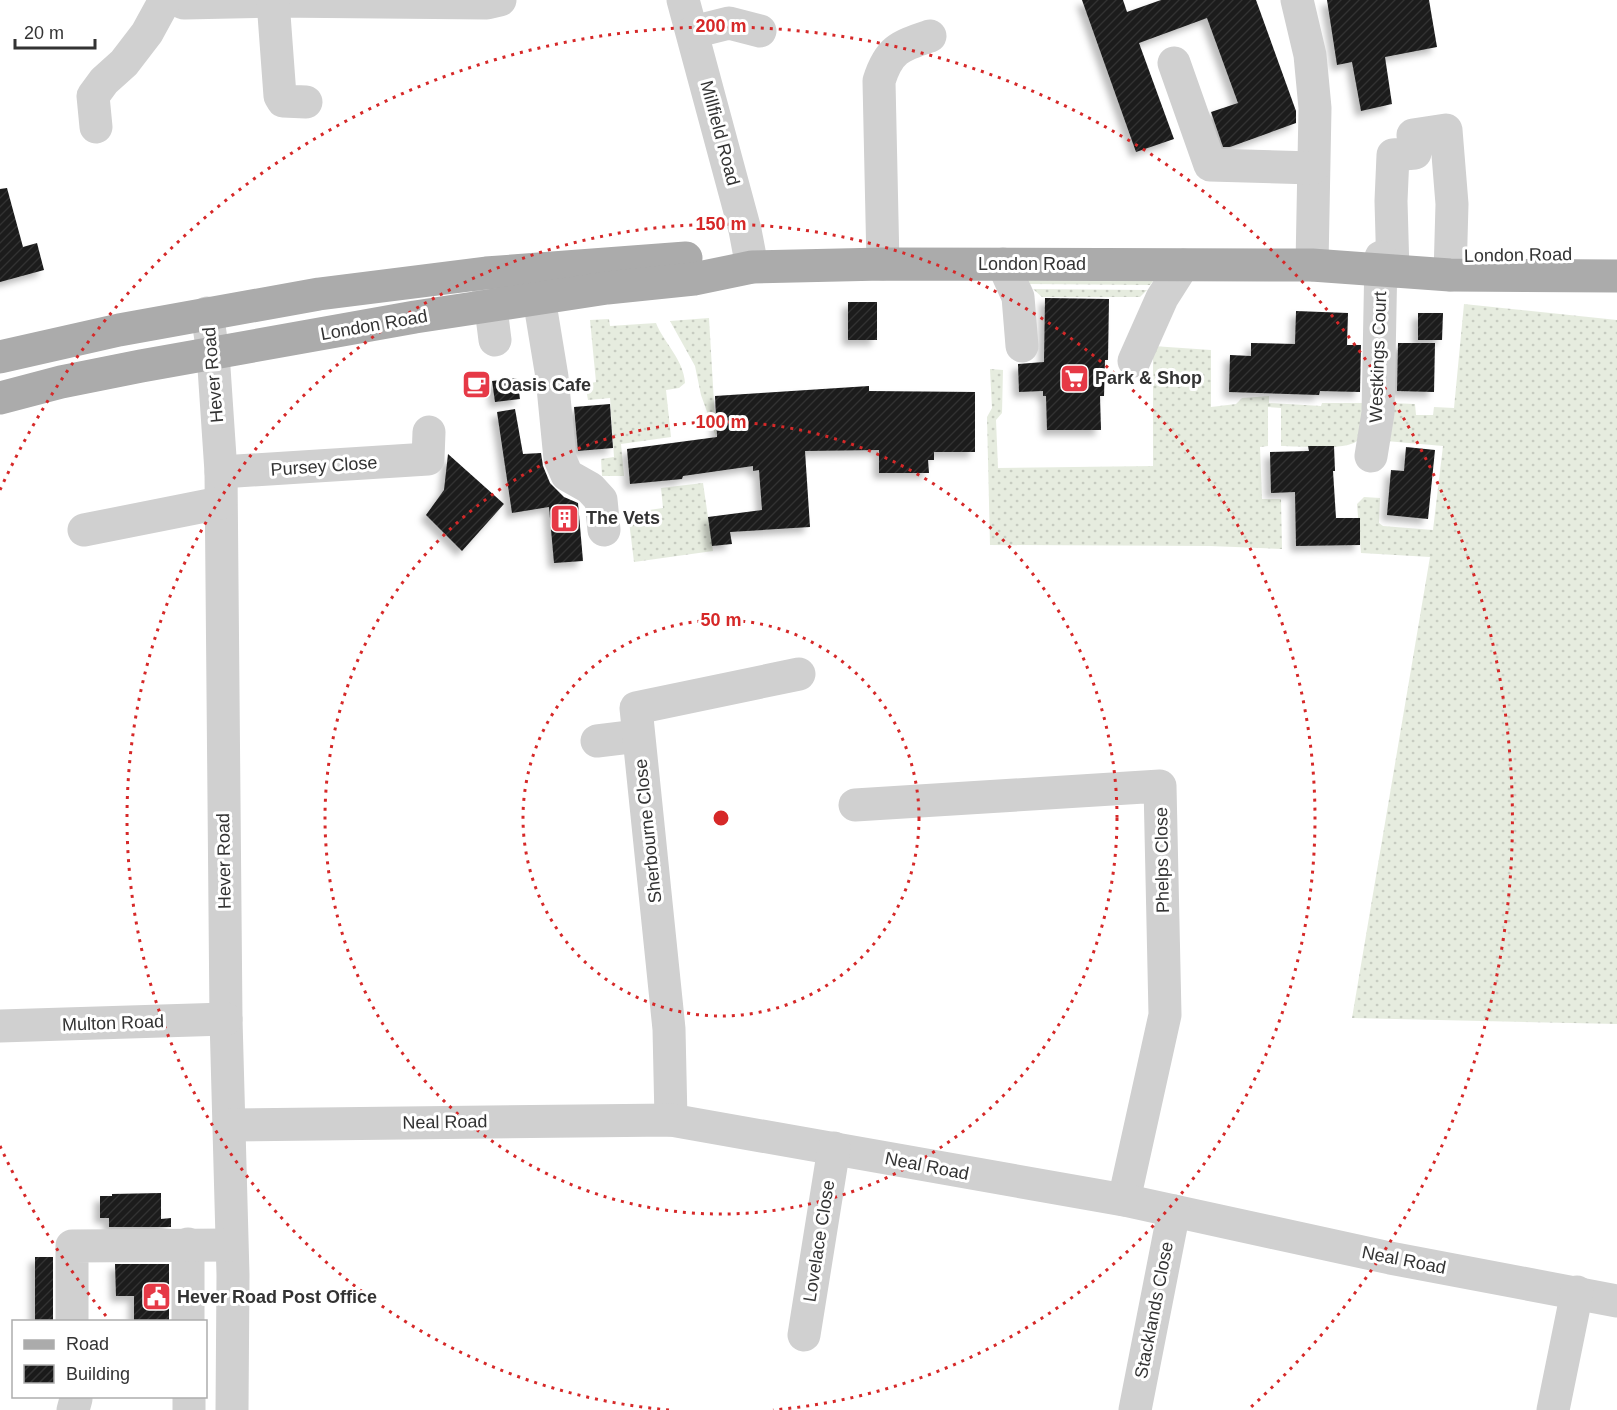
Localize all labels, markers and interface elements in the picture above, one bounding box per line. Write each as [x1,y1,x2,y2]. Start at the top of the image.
scale bar [15,12,94,50]
text: 200 m [695,16,747,36]
text: 20 m [24,23,64,43]
street label: Millfield Road [696,78,744,188]
text: 150 m [695,214,747,234]
street label: London Road [1464,244,1572,266]
street label: London Road [978,254,1086,274]
street label: Westkings Court [1366,291,1390,423]
street label: London Road [319,306,429,344]
street label: Hever Road [199,326,227,424]
supermarket icon: Park & Shop [1058,362,1090,394]
place label: Park & Shop [1095,368,1202,388]
cafe icon: Oasis Cafe [461,369,493,401]
place label: Oasis Cafe [498,375,591,395]
text: 100 m [695,412,747,432]
street label: Pursey Close [270,452,378,480]
building icon: The Vets [549,502,581,534]
place label: The Vets [586,508,660,528]
text: 50 m [700,610,742,630]
street label: Sherbourne Close [630,758,666,904]
street label: Phelps Close [1151,807,1173,913]
centre of rings [711,808,731,828]
street label: Hever Road [213,813,235,909]
street label: Multon Road [62,1011,164,1035]
street label: Neal Road [402,1111,488,1133]
street label: Neal Road [883,1148,971,1184]
street label: Lovelace Close [799,1179,839,1303]
street label: Stacklands Close [1131,1240,1177,1380]
street label: Neal Road [1360,1242,1448,1278]
public building icon: Hever Road Post Office [140,1281,172,1313]
place label: Hever Road Post Office [177,1287,377,1307]
legend [12,1320,207,1398]
text: Road [66,1334,109,1354]
text: Building [66,1364,130,1384]

